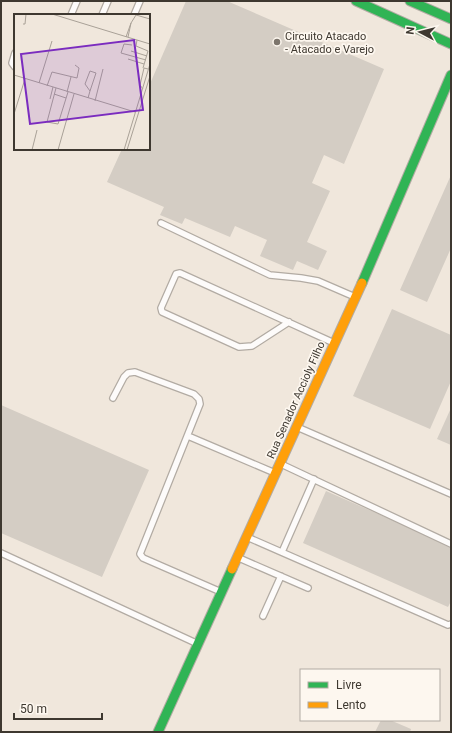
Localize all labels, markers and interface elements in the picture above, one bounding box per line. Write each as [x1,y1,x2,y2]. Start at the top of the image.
north arrow [400,12,440,52]
inset map [14,14,150,150]
text: N [404,26,418,35]
place label: Circuito Atacado - Atacado e Varejo [285,30,374,56]
marker: Circuito Atacado - Atacado e Varejo [272,37,282,47]
street label: Rua Senador Accioly Filho [264,339,328,461]
legend [300,669,440,721]
text: Livre [336,678,362,692]
scale bar [14,695,102,721]
text: Lento [336,698,366,712]
text: 50 m [20,702,47,716]

